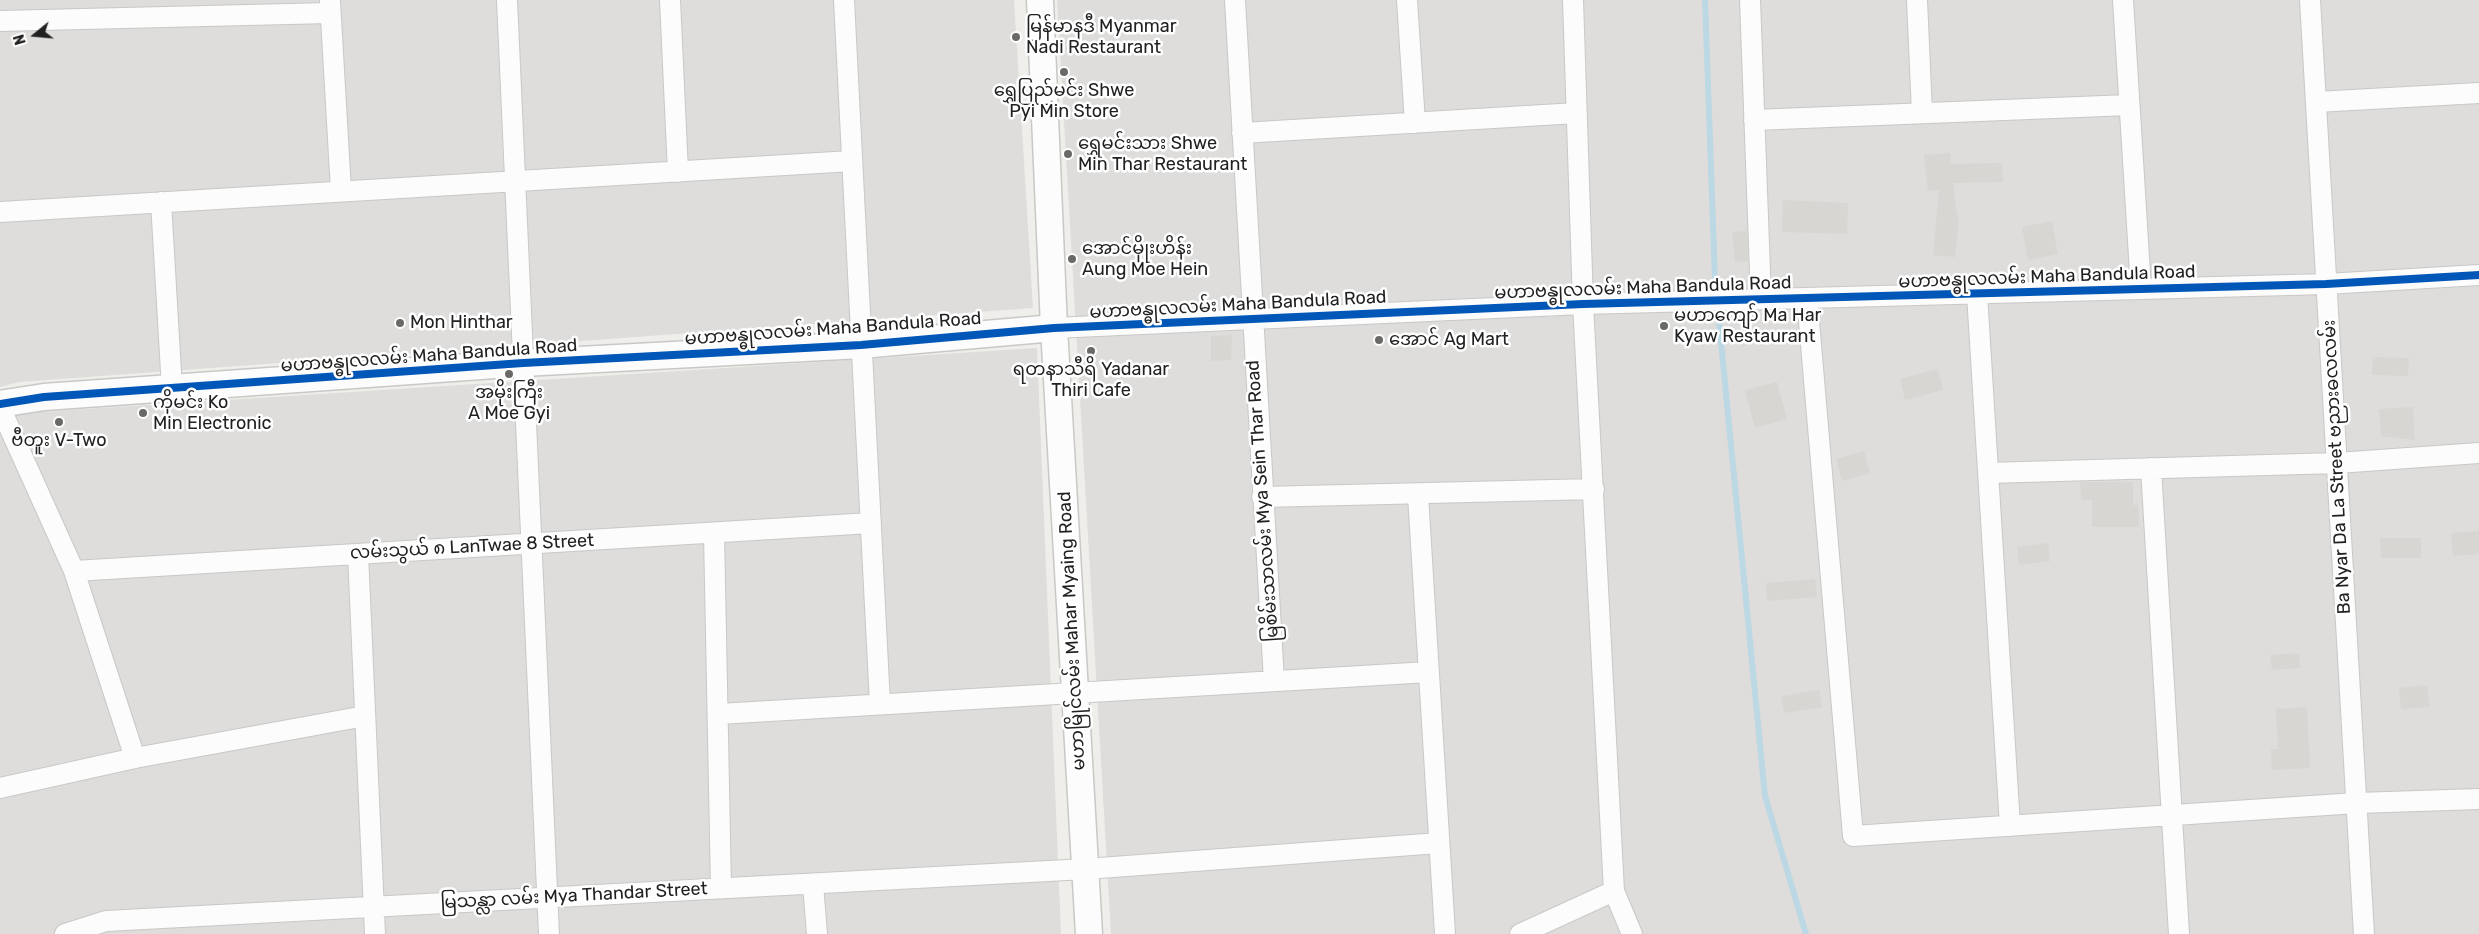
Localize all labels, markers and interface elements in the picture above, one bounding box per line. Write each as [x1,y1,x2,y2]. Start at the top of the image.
north arrow [10,10,60,60]
place label: မြန်မာနဒီ Myanmar Nadi Restaurant [1026,16,1177,58]
marker: မြန်မာနဒီ Myanmar Nadi Restaurant [1010,31,1022,43]
text: N [11,32,30,47]
marker: ရွှေပြည်မင်း Shwe Pyi Min Store [1058,66,1070,78]
place label: ရွှေပြည်မင်း Shwe Pyi Min Store [994,80,1134,122]
place label: ရွှေမင်းသား Shwe Min Thar Restaurant [1078,133,1247,176]
marker: ရွှေမင်းသား Shwe Min Thar Restaurant [1062,148,1074,160]
place label: အောင်မိုုးဟိန်း Aung Moe Hein [1082,238,1208,280]
marker: အောင်မိုုးဟိန်း Aung Moe Hein [1066,253,1078,265]
street label: မဟာဗန္ဓုလလမ်း Maha Bandula Road [1898,261,2196,293]
street label: မဟာဗန္ဓုလလမ်း Maha Bandula Road [1494,272,1792,304]
street label: မဟာဗန္ဓုလလမ်း Maha Bandula Road [1089,286,1387,324]
place label: မဟာကျော် Ma Har Kyaw Restaurant [1674,305,1821,348]
street label: မဟာဗန္ဓုလလမ်း Maha Bandula Road [684,308,982,350]
place label: Mon Hinthar [410,312,513,334]
marker: Mon Hinthar [394,317,406,329]
street label: Ba Nyar Da La Street ဗညားဓလလမ်း [2318,319,2356,615]
marker: မဟာကျော် Ma Har Kyaw Restaurant [1658,320,1670,332]
place label: အောင် Ag Mart [1389,329,1509,351]
marker: အောင် Ag Mart [1373,334,1385,346]
street label: မဟာဗန္ဓုလလမ်း Maha Bandula Road [280,335,578,377]
marker: ရတနာသီရိ Yadanar Thiri Cafe [1085,345,1097,357]
place label: ရတနာသီရိ Yadanar Thiri Cafe [1013,359,1169,402]
street label: မြစိမ်းသာလမ်း Mya Sein Thar Road [1242,359,1284,643]
marker: အမိုးကြီး A Moe Gyi [503,368,515,380]
place label: အမိုးကြီး A Moe Gyi [468,382,550,424]
place label: ကိုမင်း Ko Min Electronic [153,392,271,434]
marker: ကိုမင်း Ko Min Electronic [137,407,149,419]
marker: ဗီတူး V-Two [53,416,65,428]
place label: ဗီတူး V-Two [11,430,107,452]
street label: မဟာမြိုင်လမ်း Mahar Myaing Road [1054,491,1090,771]
street label: လမ်းသွယ် ၈ LanTwae 8 Street [349,530,595,564]
street label: မြသန္လာ လမ်း Mya Thandar Street [440,878,708,914]

